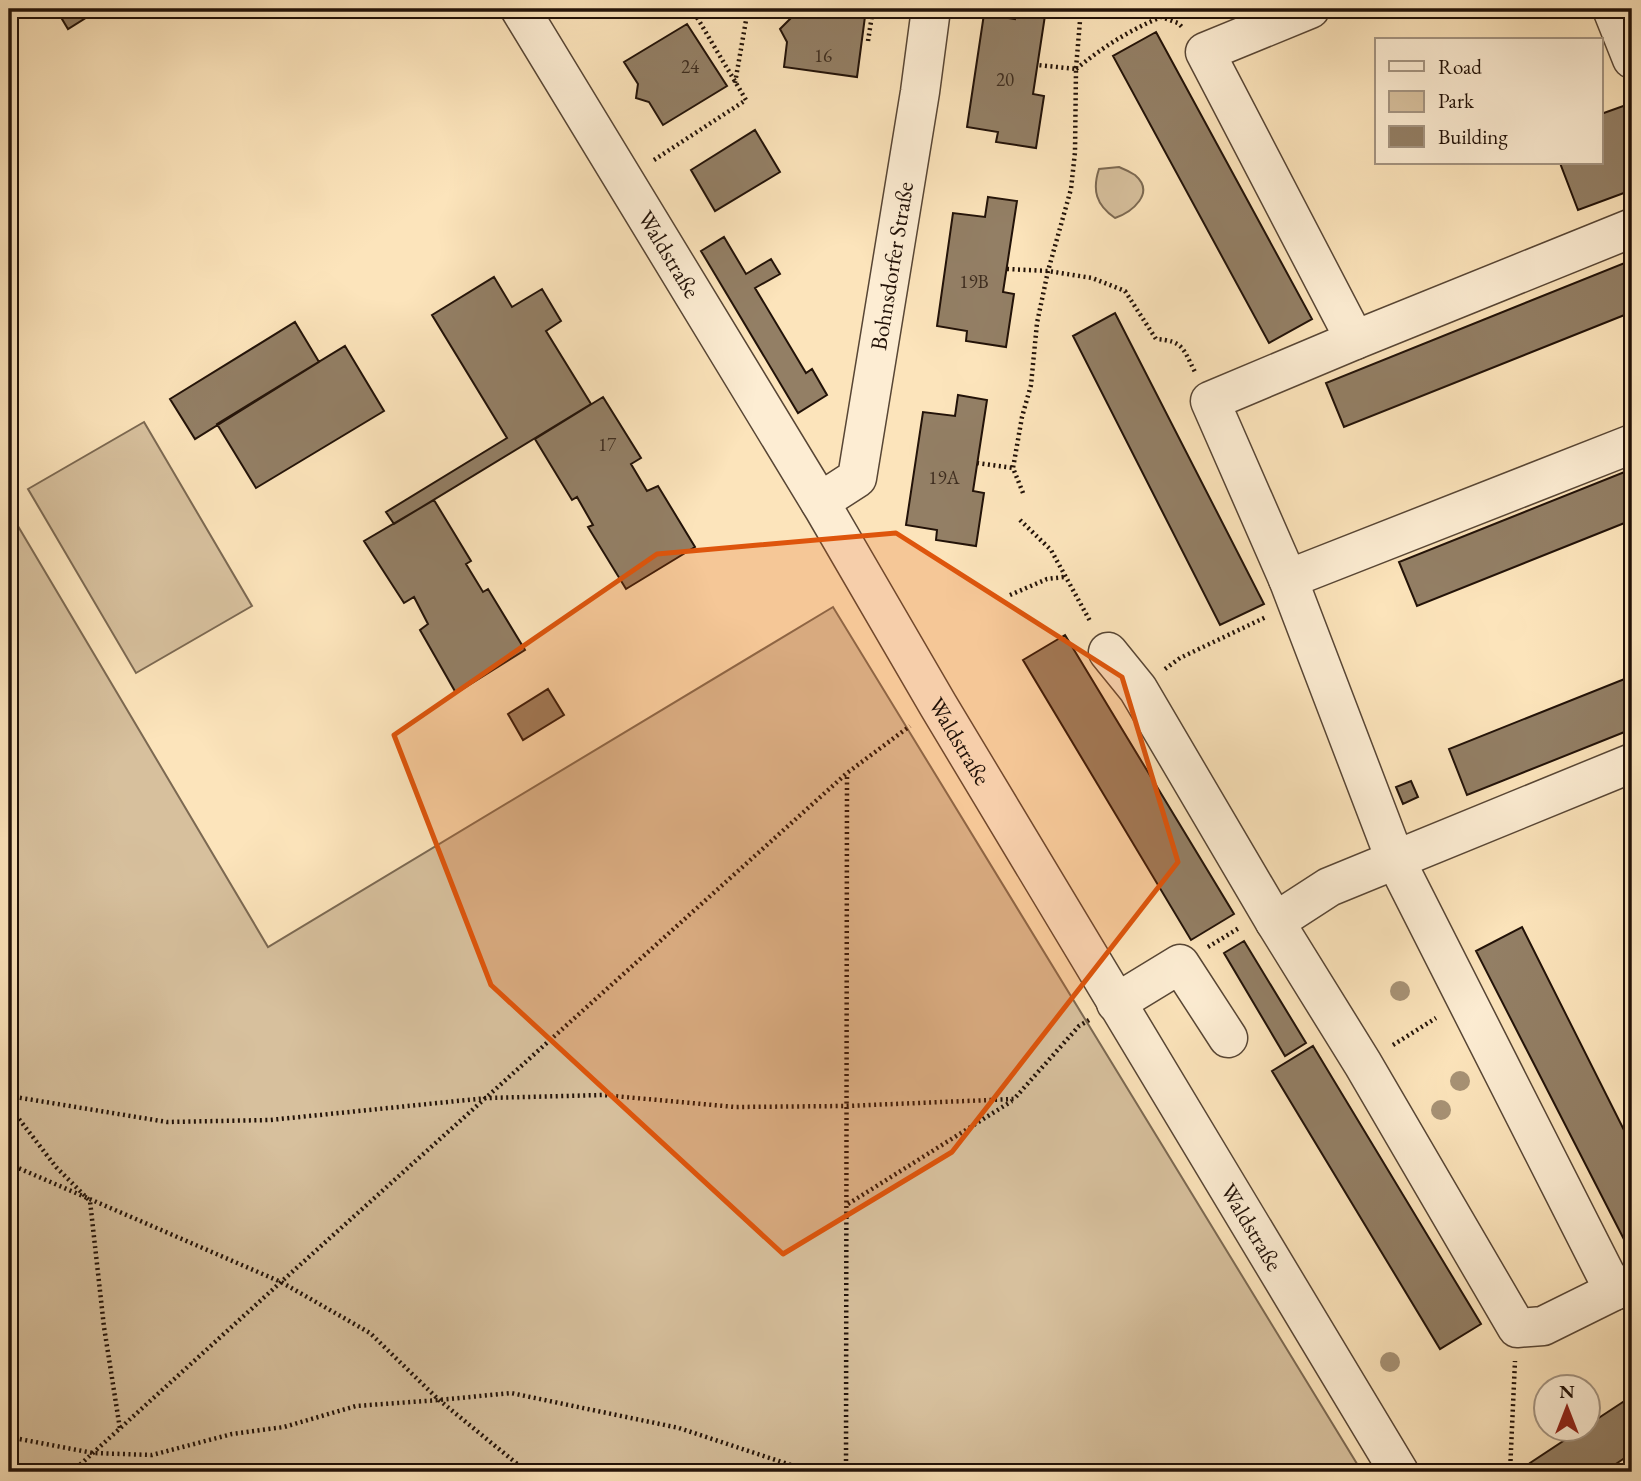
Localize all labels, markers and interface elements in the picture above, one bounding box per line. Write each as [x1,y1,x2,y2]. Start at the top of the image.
legend [1375,38,1602,164]
house number: 16 [814,43,832,68]
text: Road [1438,53,1482,80]
house number: 24 [681,54,700,79]
house number: 20 [996,67,1014,92]
text: Park [1438,87,1475,114]
text: Building [1438,123,1508,150]
street label: Bohnsdorfer Straße [863,180,920,352]
street label: Waldstraße [631,205,707,304]
house number: 19B [959,269,989,294]
house number: 17 [598,432,617,457]
house number: 19A [928,465,961,490]
street label: Waldstraße [922,692,998,791]
street label: Waldstraße [1214,1178,1290,1276]
north arrow [1532,1372,1602,1442]
text: N [1559,1379,1575,1404]

